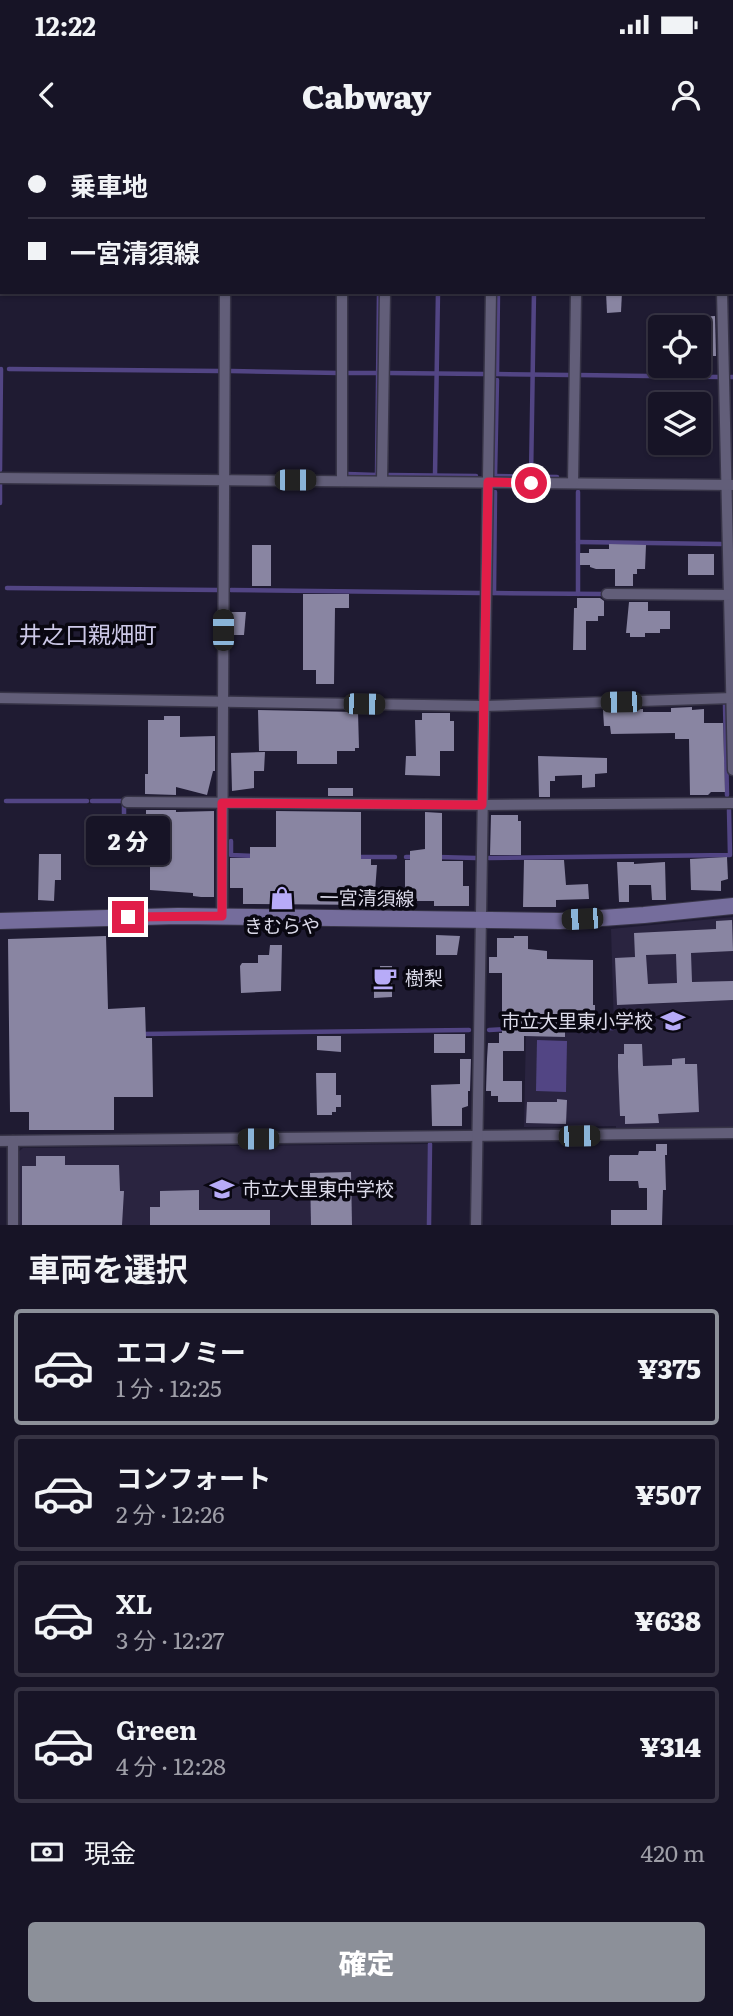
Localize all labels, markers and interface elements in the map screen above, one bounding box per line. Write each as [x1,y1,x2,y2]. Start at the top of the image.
text: 12:22 [35,5,96,44]
text: Cabway [302,71,431,119]
icon: back [28,76,66,114]
icon: person [667,76,705,114]
text: 乗車地 [70,165,148,204]
text: 一宮清須線 [70,232,200,271]
map controls [648,315,711,455]
button: locate [648,315,711,378]
button: layers [648,392,711,455]
route start [515,467,547,499]
car [275,470,317,491]
car [213,609,234,651]
district label: 井之口親畑町 [19,616,157,650]
car [600,691,643,713]
car [343,693,386,715]
callout: 2 分 [86,816,170,864]
text: 2 分 [108,823,148,857]
street label: 一宮清須線 [319,882,415,912]
shop icon: きむらや [268,884,296,912]
route end [112,901,144,933]
car [561,907,604,931]
place label: きむらや [244,911,320,939]
place label: 樹梨 [405,963,443,991]
cafe icon: 樹梨 [371,964,399,992]
place label: 市立大里東小学校 [501,1006,653,1034]
school or university icon: 市立大里東小学校 [659,1007,687,1035]
car [558,1125,601,1147]
car [238,1129,280,1150]
place label: 市立大里東中学校 [242,1174,394,1202]
school or university icon: 市立大里東中学校 [208,1175,236,1203]
text: 車両を選択 [28,1243,188,1291]
text: エコノミー [116,1331,246,1370]
icon: car [32,1336,95,1399]
text: ¥375 [637,1348,701,1387]
text: 1 分 · 12:25 [116,1370,222,1404]
text: コンフォート [116,1457,271,1496]
icon: car [32,1462,95,1525]
text: ¥507 [635,1474,701,1513]
text: 2 分 · 12:26 [116,1496,225,1530]
text: XL [116,1583,153,1622]
icon: car [32,1588,95,1651]
text: ¥638 [635,1600,701,1639]
text: 3 分 · 12:27 [116,1622,224,1656]
text: Green [116,1709,197,1748]
icon: car [32,1714,95,1777]
text: ¥314 [640,1726,701,1765]
text: 4 分 · 12:28 [116,1748,226,1782]
text: 現金 [84,1832,136,1871]
icon: cash [28,1833,66,1871]
text: 420 m [640,1835,705,1869]
button: 確定 [28,1922,705,2002]

